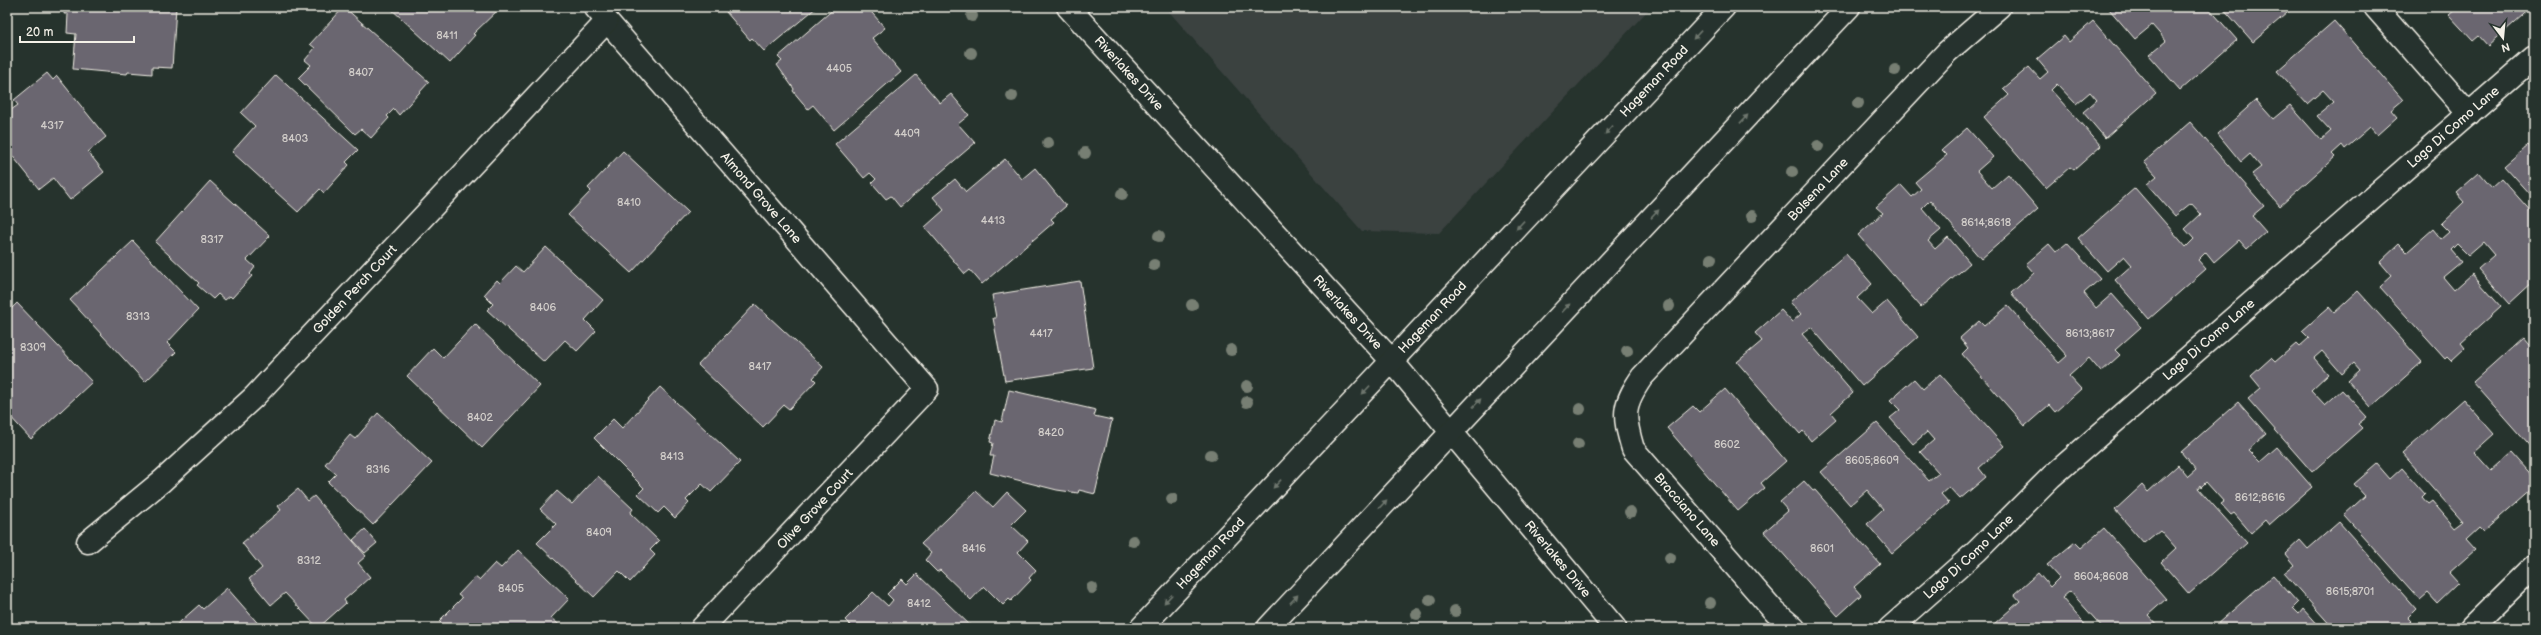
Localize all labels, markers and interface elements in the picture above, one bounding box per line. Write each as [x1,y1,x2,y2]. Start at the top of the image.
scale bar [20,18,134,44]
north arrow [2483,18,2523,58]
text: 20 m [26,25,53,40]
house number: 8411 [436,29,458,42]
one-way arrow [1693,30,1702,41]
street label: Riverlakes Drive [1091,33,1167,114]
text: N [2500,40,2511,55]
street label: Hageman Road [1617,42,1692,120]
house number: 4405 [826,62,852,75]
house number: 8407 [349,66,374,79]
street label: Lago Di Como Lane [2404,83,2503,171]
one-way arrow [1739,114,1749,124]
house number: 4317 [40,119,64,132]
one-way arrow [1604,125,1613,135]
house number: 4409 [894,127,920,140]
house number: 8403 [282,132,308,145]
street label: Almond Grove Lane [717,149,805,247]
street label: Bolsena Lane [1785,154,1852,224]
house number: 8410 [617,196,641,209]
one-way arrow [1650,209,1660,219]
house number: 4413 [981,214,1005,227]
house number: 8614;8618 [1961,216,2011,229]
one-way arrow [1515,220,1524,230]
house number: 8317 [201,233,224,246]
street label: Golden Perch Court [309,242,401,337]
street label: Riverlakes Drive [1310,272,1386,353]
street label: Hageman Road [1395,278,1470,357]
street label: Lago Di Como Lane [2160,295,2258,384]
house number: 8406 [530,301,556,314]
one-way arrow [1561,303,1571,313]
house number: 8313 [126,310,150,323]
house number: 4417 [1029,327,1053,340]
house number: 8613;8617 [2065,327,2115,340]
house number: 8309 [20,341,46,354]
house number: 8417 [749,360,772,373]
one-way arrow [1361,385,1370,395]
one-way arrow [1472,398,1482,408]
house number: 8402 [467,411,494,424]
house number: 8420 [1038,426,1065,439]
house number: 8602 [1714,438,1741,451]
house number: 8413 [660,450,684,463]
house number: 8605;8609 [1845,454,1899,467]
house number: 8316 [366,463,390,476]
street label: Olive Grove Court [774,465,856,553]
street label: Bracciano Lane [1651,470,1724,550]
one-way arrow [1272,479,1281,489]
house number: 8612;8616 [2235,491,2285,504]
one-way arrow [1378,499,1387,509]
street label: Lago Di Como Lane [1920,511,2017,602]
street label: Hageman Road [1173,514,1248,593]
street label: Riverlakes Drive [1521,518,1594,601]
house number: 8409 [586,526,612,539]
house number: 8416 [962,542,986,555]
house number: 8601 [1810,542,1834,555]
house number: 8312 [297,554,321,567]
house number: 8604;8608 [2074,570,2128,583]
house number: 8405 [498,582,524,595]
house number: 8615;8701 [2326,585,2374,598]
one-way arrow [1164,594,1173,605]
one-way arrow [1289,595,1298,604]
house number: 8412 [907,597,931,610]

